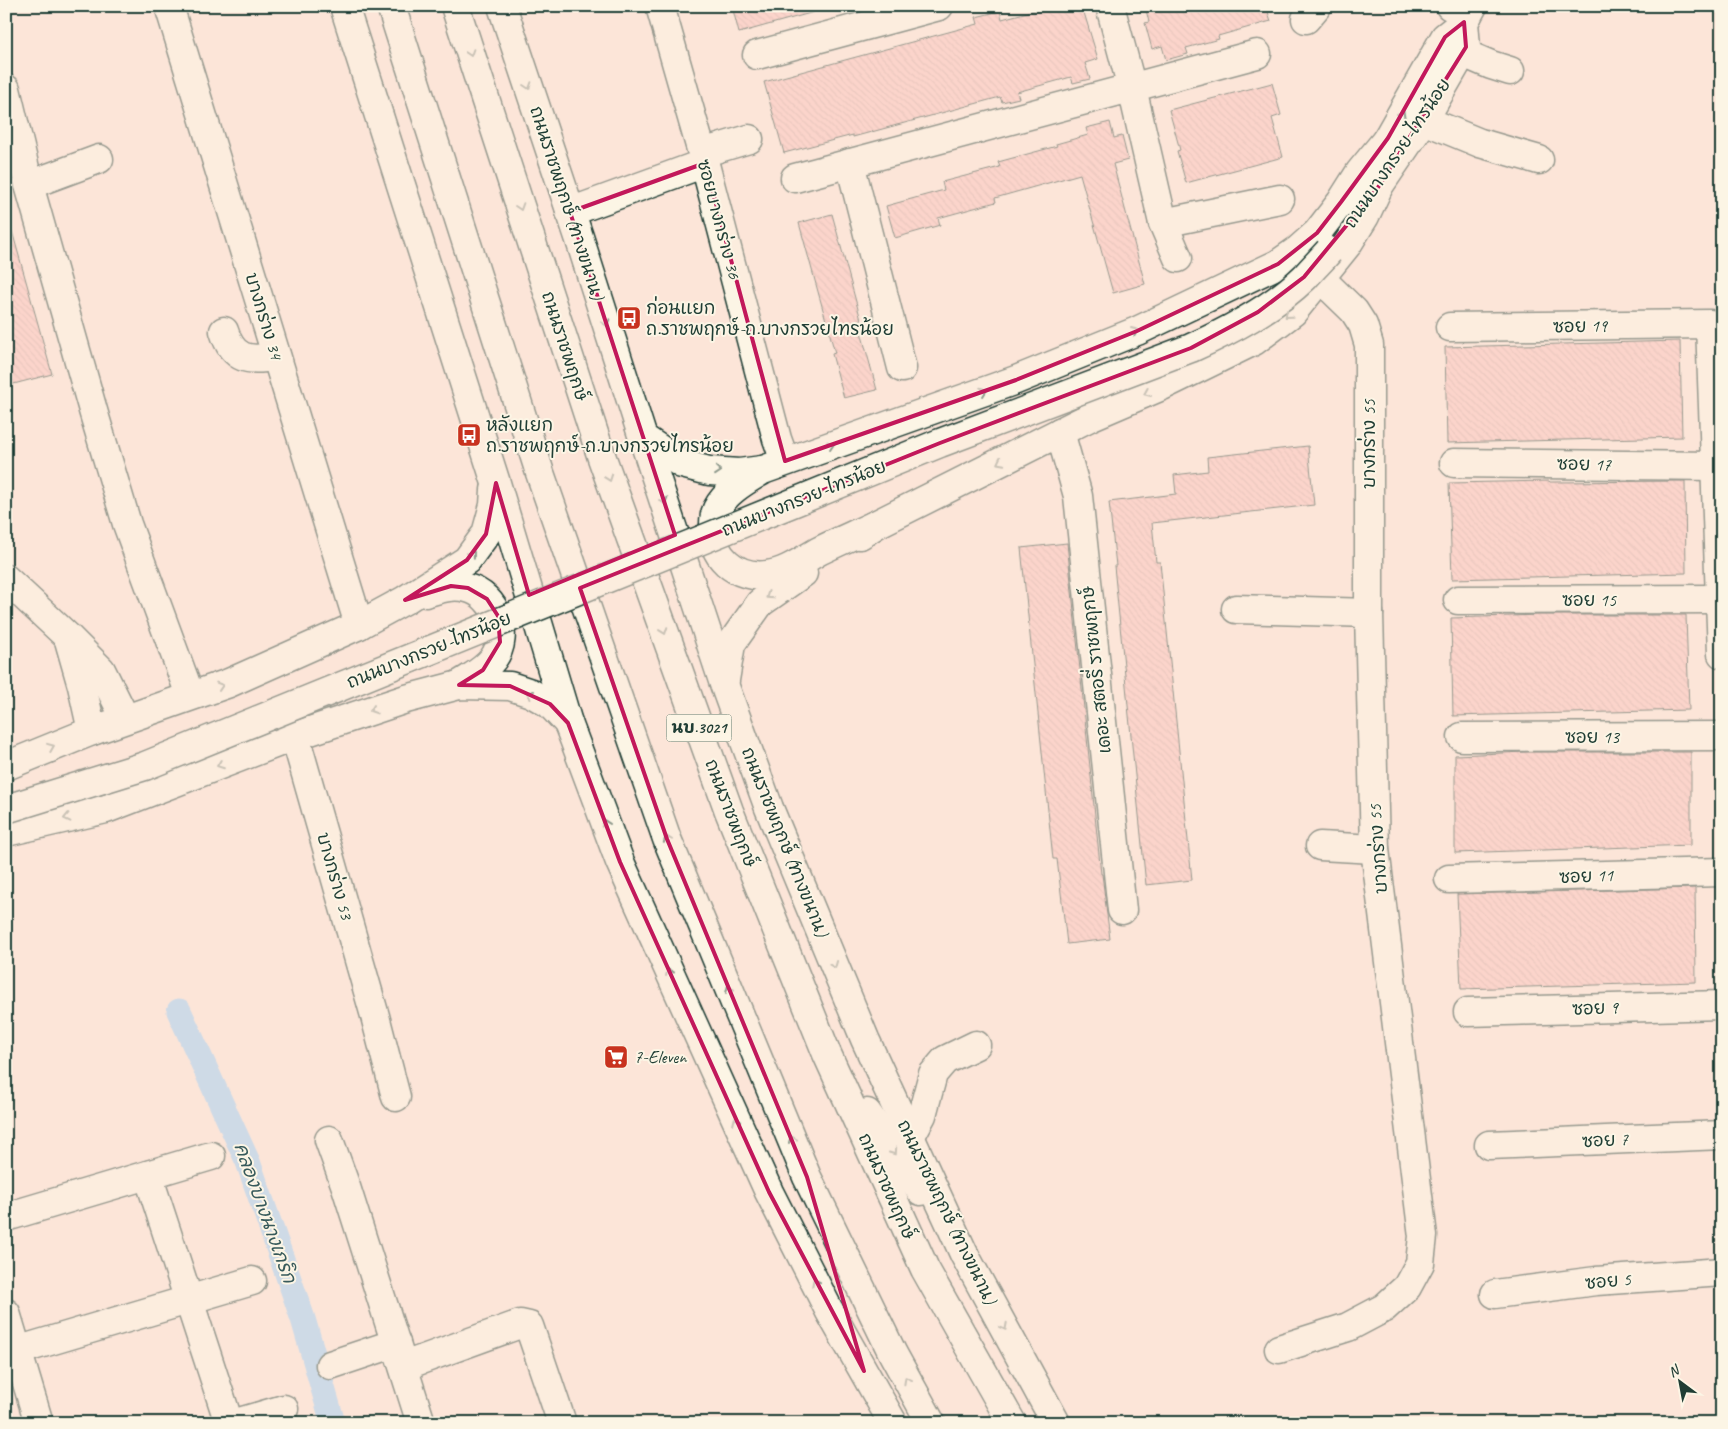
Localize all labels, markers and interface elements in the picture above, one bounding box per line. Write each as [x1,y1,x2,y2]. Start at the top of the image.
one-way arrow [464,48,474,56]
street label: ถนนบางกรวย-ไทรน้อย [1337,73,1455,232]
one-way arrow [523,81,533,89]
street label: ถนนราชพฤกษ์ (ทางขนาน) [524,103,611,304]
one-way arrow [1395,110,1405,119]
street label: ซอยบางกร่าง 36 [693,157,747,282]
one-way arrow [514,202,524,211]
street label: บางกร่าง 34 [240,270,289,364]
street label: ถนนราชพฤกษ์ [536,288,595,404]
place label: ก่อนแยก ถ.ราชพฤกษ์-ถ.บางกรวยไทรน้อย [646,296,894,341]
bus stop icon: ก่อนแยก ถ.ราชพฤกษ์-ถ.บางกรวยไทรน้อย [616,305,642,331]
one-way arrow [1285,309,1294,318]
street label: ซอย 19 [1553,314,1609,337]
one-way arrow [601,319,611,327]
one-way arrow [1130,327,1139,337]
one-way arrow [1143,386,1152,397]
one-way arrow [980,387,988,397]
street label: บางกร่าง 55 [1357,398,1380,489]
place label: หลังแยก ถ.ราชพฤกษ์-ถ.บางกรวยไทรน้อย [486,414,734,458]
bus stop icon: หลังแยก ถ.ราชพฤกษ์-ถ.บางกรวยไทรน้อย [456,422,482,448]
one-way arrow [826,441,835,451]
street label: ถนนบางกรวย-ไทรน้อย [718,453,890,541]
street label: ซอย 17 [1557,453,1612,475]
one-way arrow [996,456,1005,467]
one-way arrow [714,466,722,477]
one-way arrow [603,473,613,482]
one-way arrow [658,496,668,504]
one-way arrow [466,551,474,560]
street label: เดอะ สตอรี่ ราชพฤกษ์ [1069,585,1117,755]
street label: ซอย 15 [1562,589,1617,611]
one-way arrow [765,590,775,599]
street label: ถนนบางกรวย-ไทรน้อย [343,605,515,693]
one-way arrow [658,626,668,635]
one-way arrow [216,681,224,691]
one-way arrow [526,689,535,700]
one-way arrow [369,704,378,714]
road number: นบ.3021 [666,714,732,741]
street label: ซอย 13 [1565,726,1621,748]
one-way arrow [46,743,55,754]
street label: ถนนราชพฤกษ์ (ทางขนาน) [736,743,835,941]
street label: ถนนราชพฤกษ์ [699,755,764,871]
one-way arrow [216,759,225,769]
street label: บางกร่าง 55 [1363,803,1392,894]
one-way arrow [62,812,71,823]
one-way arrow [601,819,611,828]
street label: บางกร่าง 53 [312,830,359,924]
one-way arrow [663,835,673,844]
street label: ซอย 11 [1559,864,1614,888]
one-way arrow [828,960,839,969]
one-way arrow [666,969,676,978]
one-way arrow [725,985,736,994]
street label: ซอย 9 [1572,996,1620,1020]
supermarket icon: 7-Eleven [603,1044,629,1070]
place label: 7-Eleven [634,1046,687,1068]
street label: ถนนราชพฤกษ์ (ทางขนาน) [892,1115,1004,1309]
one-way arrow [732,1117,743,1126]
street label: ซอย 7 [1581,1128,1629,1152]
street label: ถนนราชพฤกษ์ [853,1129,922,1243]
one-way arrow [787,1135,798,1144]
water label: คลองบางนางเกริก [228,1140,302,1288]
one-way arrow [888,1146,897,1156]
street label: ซอย 5 [1584,1268,1633,1294]
one-way arrow [811,1279,821,1288]
one-way arrow [998,1322,1008,1331]
north arrow [1656,1356,1706,1406]
text: N [1665,1361,1684,1381]
one-way arrow [903,1376,913,1385]

